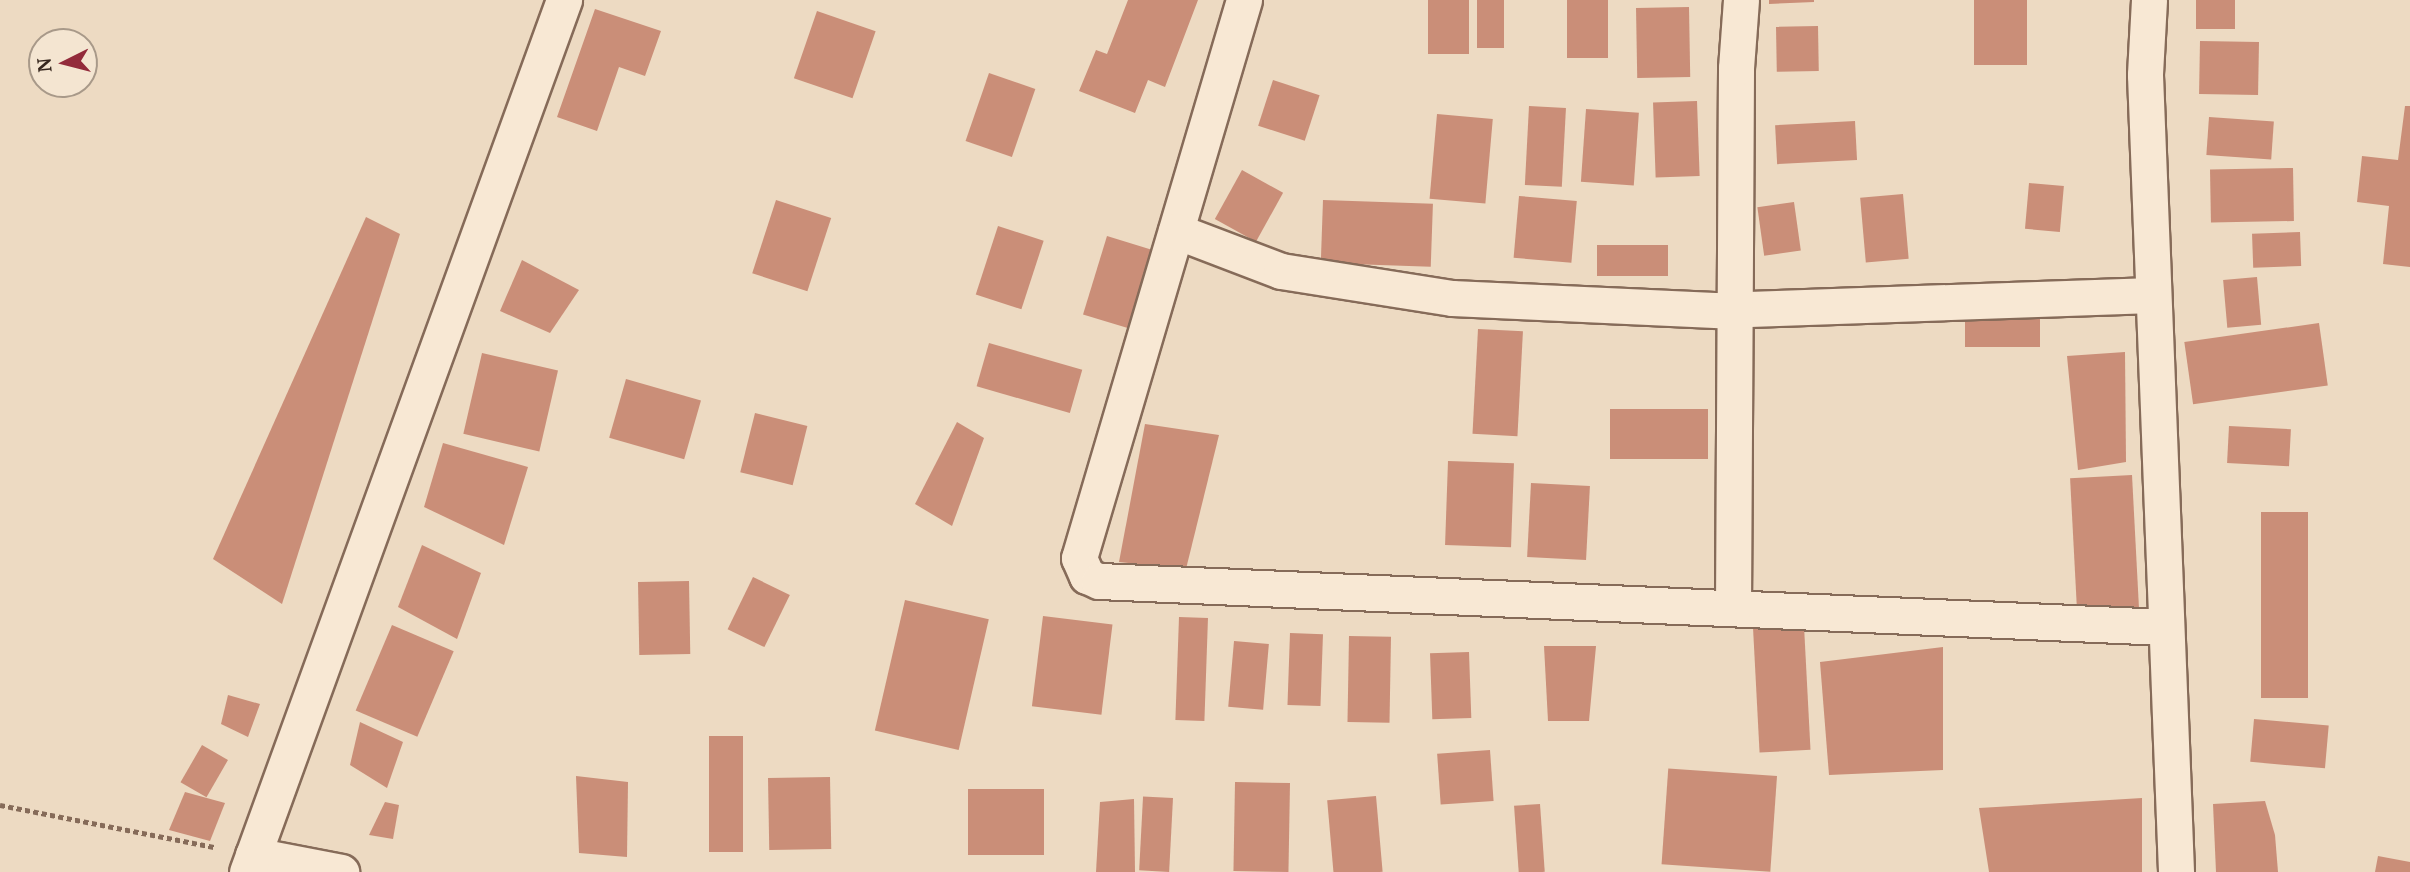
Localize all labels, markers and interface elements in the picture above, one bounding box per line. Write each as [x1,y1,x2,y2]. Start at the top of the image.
north arrow [28,28,98,98]
text: N [30,57,57,74]

